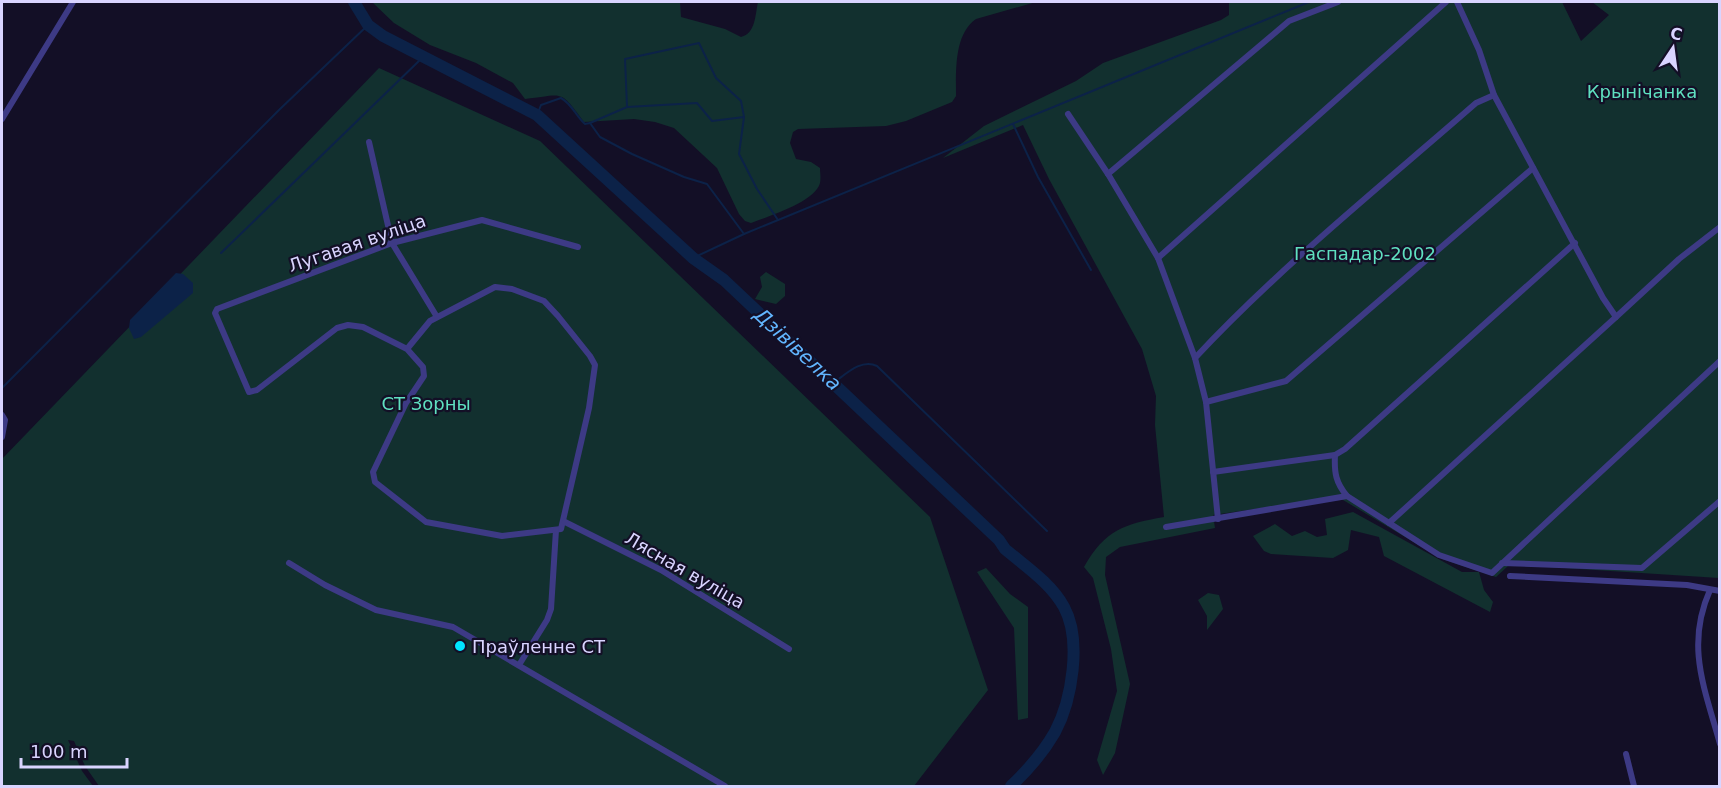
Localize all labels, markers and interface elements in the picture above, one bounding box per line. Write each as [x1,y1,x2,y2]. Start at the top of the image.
north arrow [1643,18,1703,78]
text: С [1668,23,1684,44]
park label: Крынічанка [1587,81,1697,102]
street label: Лугавая вуліца [286,210,428,276]
park label: Гаспадар-2002 [1294,243,1436,264]
water label: Дзівівелка [749,302,847,395]
park label: СТ Зорны [381,393,471,414]
street label: Лясная вуліца [621,527,749,613]
place label: Праўленне СТ [472,636,606,657]
marker: Праўленне СТ [453,639,467,653]
scale bar [21,731,128,769]
text: 100 m [30,741,88,762]

